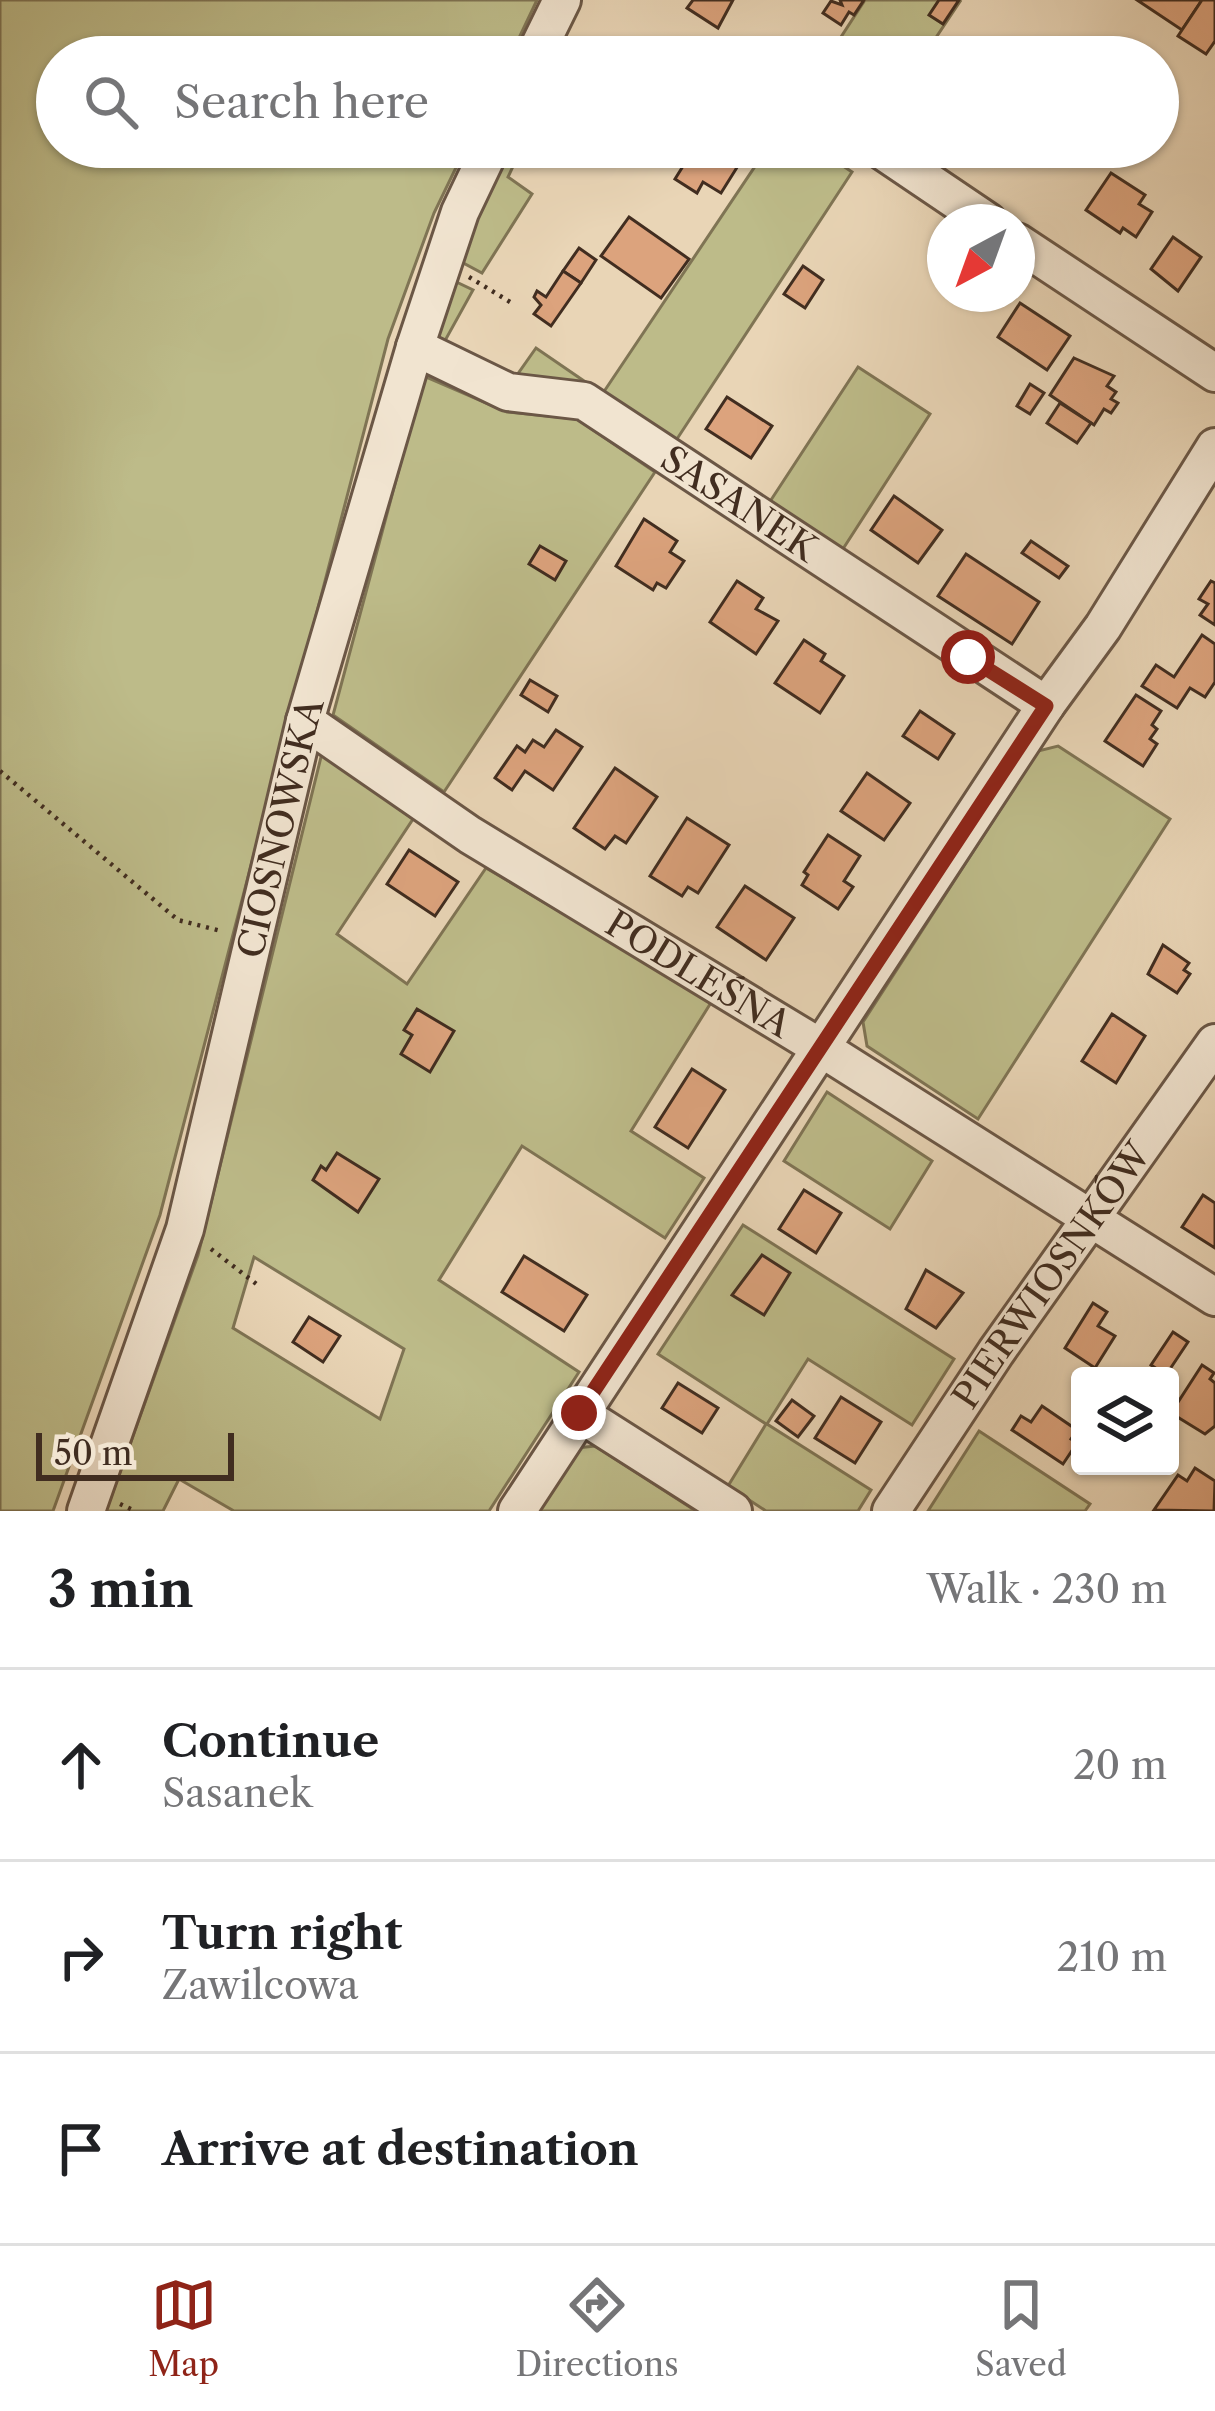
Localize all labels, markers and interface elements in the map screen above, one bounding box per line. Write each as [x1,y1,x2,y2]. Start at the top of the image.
search box [36,36,1179,168]
icon: search [78,69,144,135]
text: Search here [174,74,429,130]
north arrow [927,204,1035,312]
street label: SASANEK [653,436,827,571]
route start [941,630,995,684]
street label: CIOSNOWSKA [228,691,333,962]
street label: PODLEŚNA [598,901,800,1047]
street label: PIERWIOSNKÓW [943,1132,1161,1417]
map controls [1071,1367,1179,1475]
button: layers [1071,1367,1179,1475]
route end [552,1386,606,1440]
scale bar [36,1427,234,1480]
text: 50 m [54,1433,132,1474]
text: 3 min [48,1558,194,1620]
text: Walk · 230 m [927,1565,1167,1613]
text: Continue [162,1713,379,1769]
icon: ahead [48,1732,114,1798]
text: 20 m [1073,1741,1167,1789]
text: Sasanek [162,1769,312,1817]
text: Turn right [162,1905,402,1961]
icon: right [48,1924,114,1990]
text: 210 m [1057,1933,1167,1981]
text: Zawilcowa [162,1961,359,2009]
icon: arrive [48,2116,114,2182]
text: Arrive at destination [162,2121,639,2177]
tab: Map [148,2272,219,2385]
tab: Directions [516,2272,679,2385]
tab: Saved [975,2272,1067,2385]

